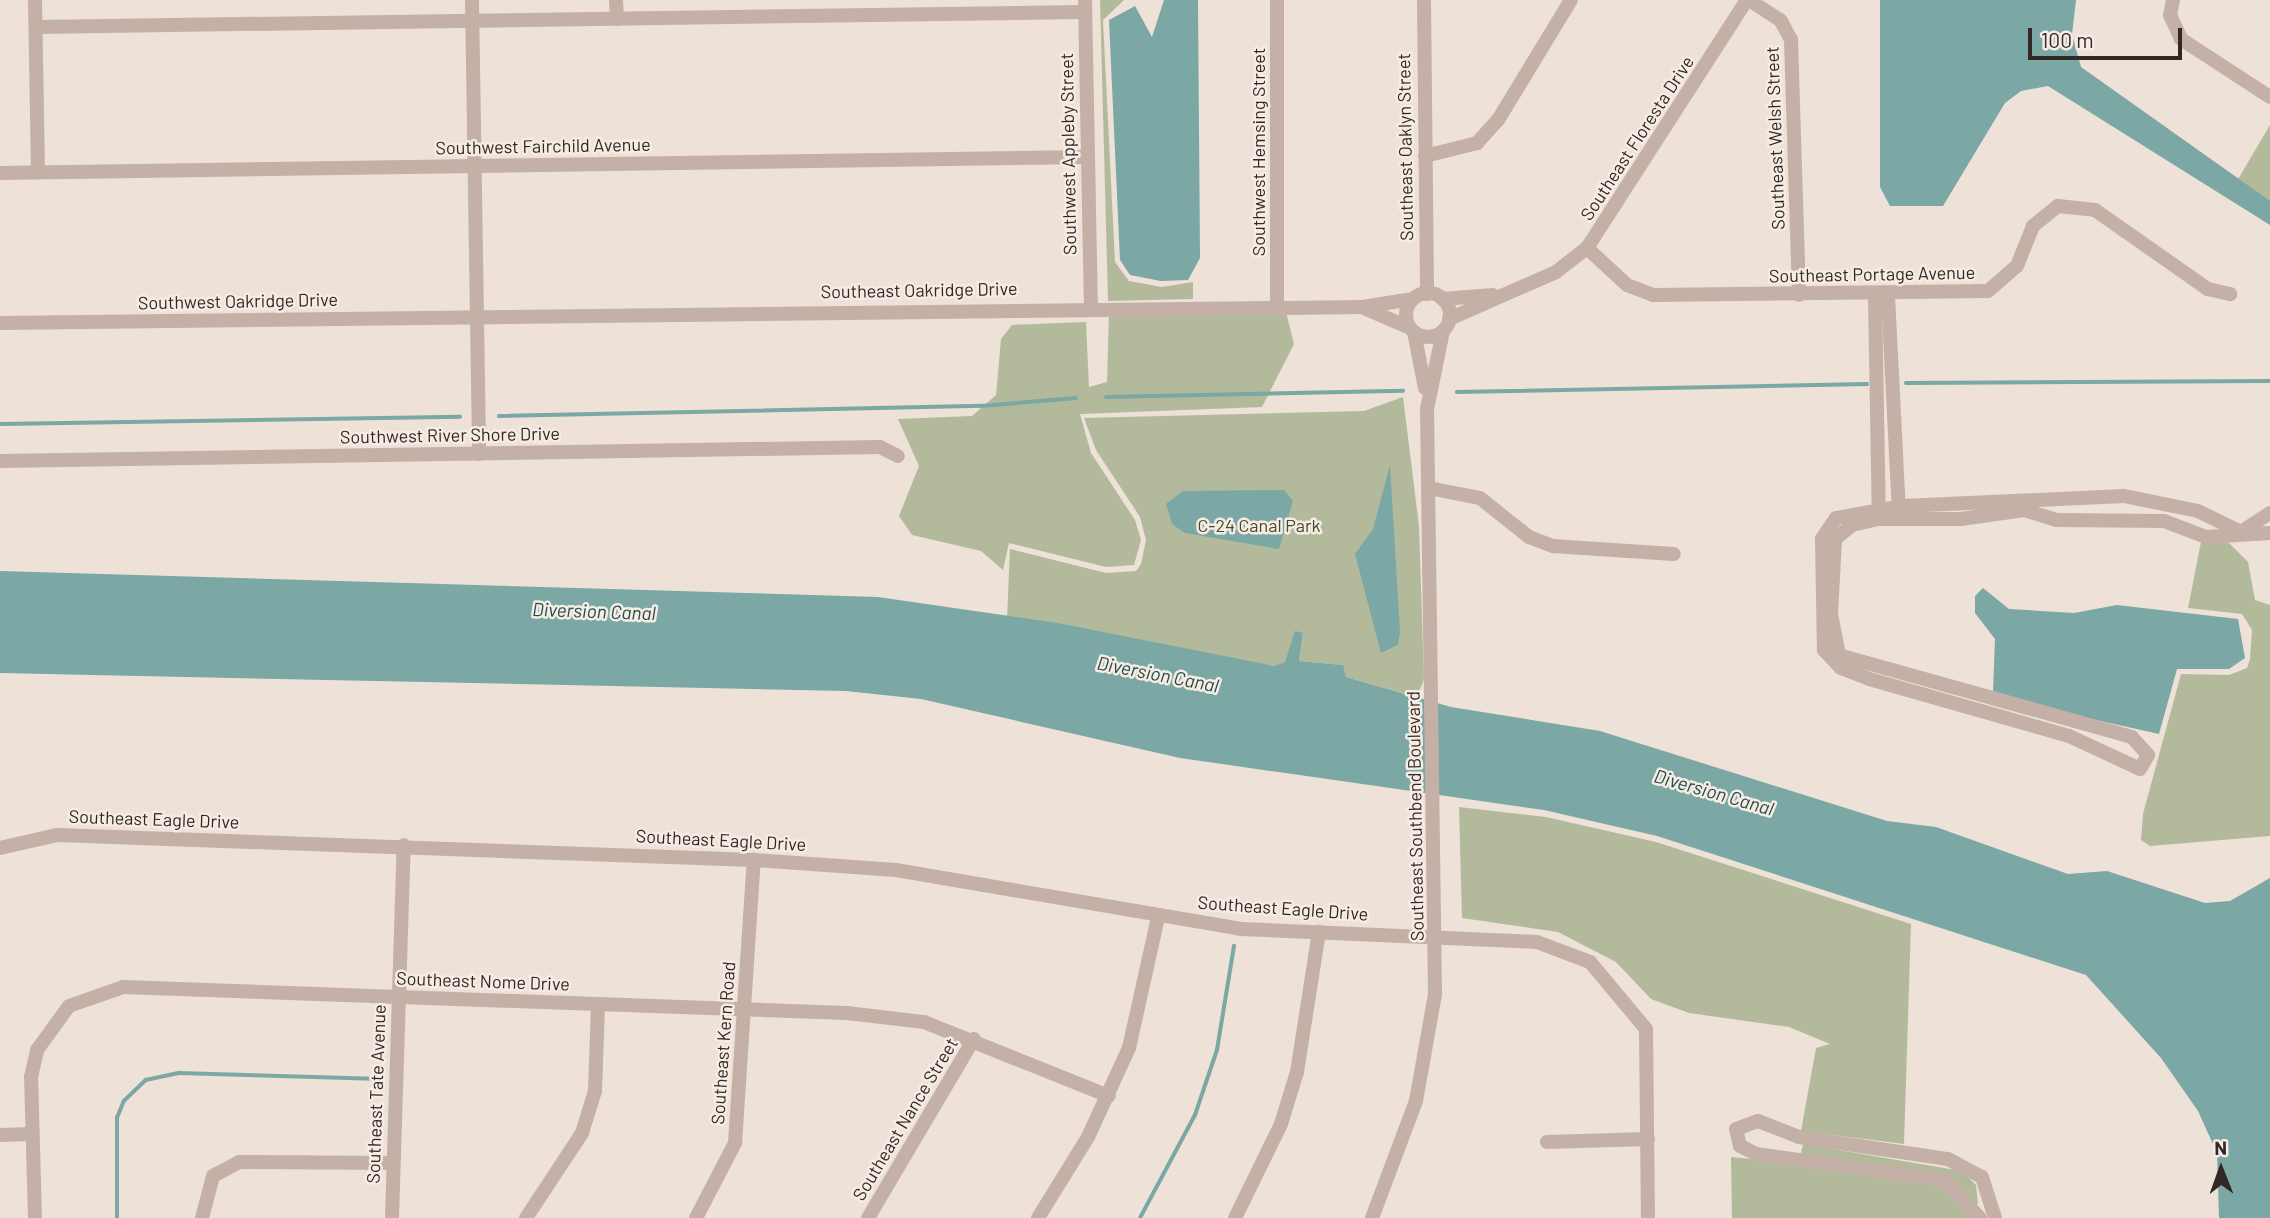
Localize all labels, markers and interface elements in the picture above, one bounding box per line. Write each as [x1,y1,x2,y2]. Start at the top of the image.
scale bar [2032,14,2186,58]
text: 100 m [2041,27,2094,52]
street label: Southeast Welsh Street [1761,46,1789,230]
street label: Southwest Hemsing Street [1247,48,1269,256]
street label: Southeast Floresta Drive [1576,52,1698,224]
street label: Southwest Appleby Street [1055,53,1081,255]
street label: Southeast Oaklyn Street [1393,53,1417,241]
street label: Southwest Fairchild Avenue [435,133,651,159]
street label: Southeast Portage Avenue [1769,261,1975,287]
street label: Southeast Oakridge Drive [820,277,1018,303]
street label: Southwest Oakridge Drive [138,288,338,314]
street label: Southwest River Shore Drive [340,422,560,448]
park label: C-24 Canal Park [1197,514,1321,536]
water label: Diversion Canal [532,597,656,625]
water label: Diversion Canal [1095,651,1221,697]
street label: Southeast Southbend Boulevard [1402,691,1428,941]
water label: Diversion Canal [1651,764,1777,820]
street label: Southeast Eagle Drive [68,805,240,833]
street label: Southeast Eagle Drive [635,825,807,855]
street label: Southeast Eagle Drive [1197,891,1369,925]
street label: Southeast Kern Road [707,961,739,1125]
street label: Southeast Nome Drive [396,967,570,995]
street label: Southeast Tate Avenue [362,1004,390,1184]
street label: Southeast Nance Street [848,1034,962,1204]
north arrow [2186,1134,2256,1204]
text: N [2214,1136,2227,1159]

